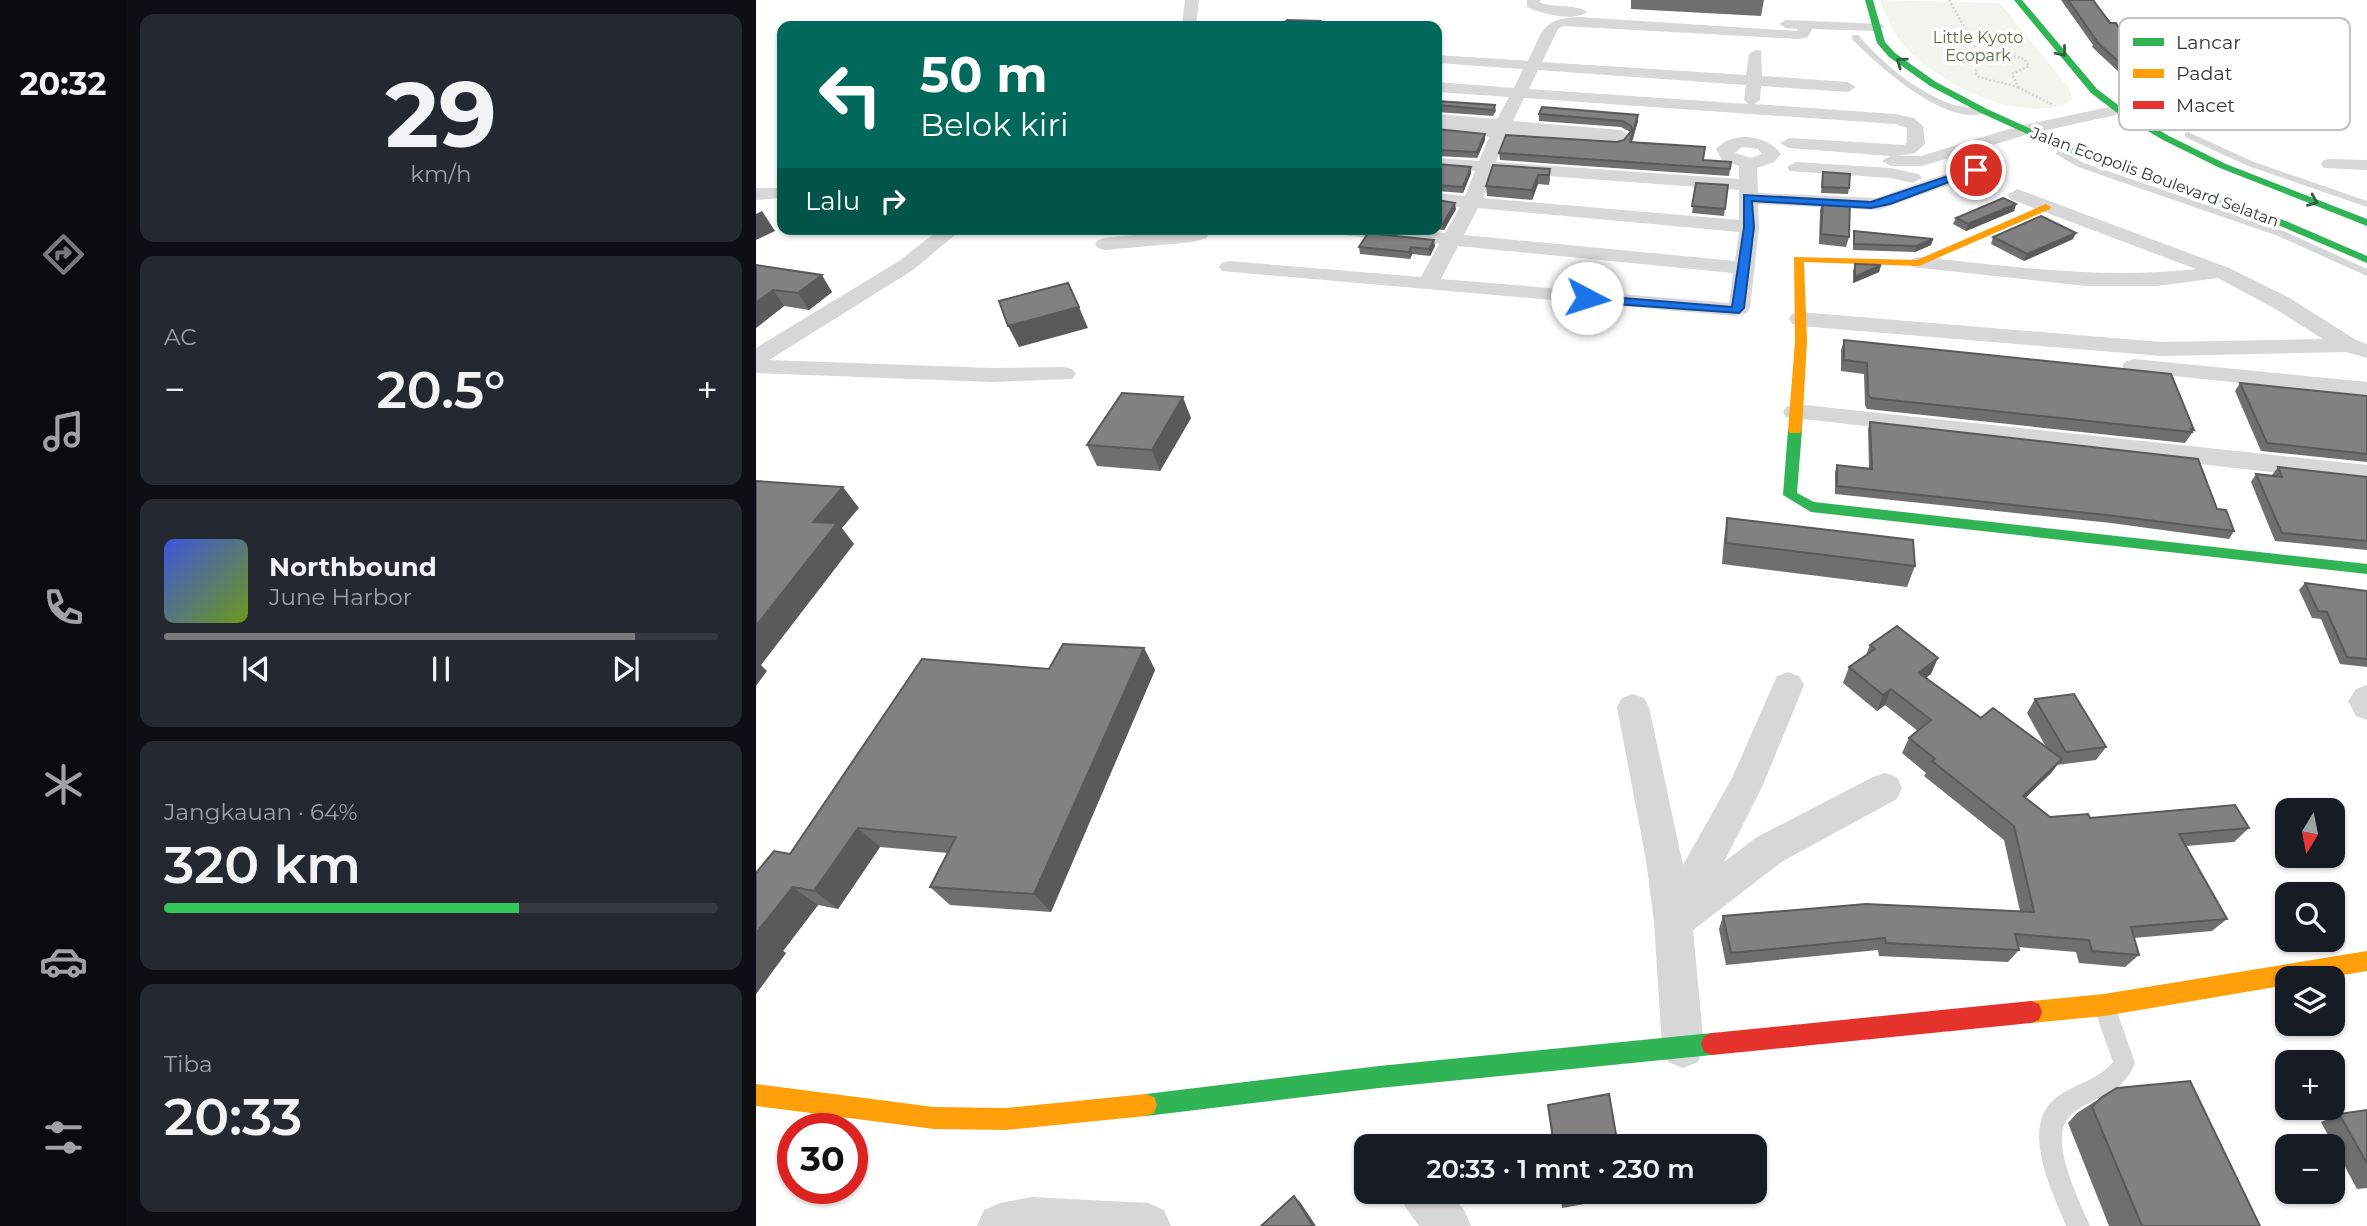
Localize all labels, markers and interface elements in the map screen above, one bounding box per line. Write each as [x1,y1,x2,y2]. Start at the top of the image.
legend [2119,18,2350,130]
park label: Little Kyoto Ecopark [1933,28,2023,65]
text: Lancar [2176,31,2241,54]
one-way arrow [2054,44,2066,57]
text: 50 m [920,45,1048,104]
icon: left [805,49,896,140]
one-way arrow [1896,58,1909,70]
text: 29 [385,59,497,170]
text: Padat [2176,62,2233,85]
text: 20:32 [20,64,106,103]
text: Macet [2176,94,2235,117]
text: Belok kiri [920,105,1069,144]
street label: Jalan Ecopolis Boulevard Selatan [2027,123,2282,231]
pin [1946,140,2006,200]
icon: arrive [1957,151,1995,189]
text: km/h [410,160,472,188]
icon: right [874,182,912,220]
text: Lalu [805,185,860,217]
one-way arrow [2307,192,2319,206]
icon: directions [39,230,88,279]
position arrow [1550,261,1624,335]
text: AC [164,323,197,351]
text: 20.5° [377,358,505,421]
text: − [164,366,186,413]
text: + [696,366,718,413]
icon: music [39,407,88,456]
text: Northbound [269,551,437,583]
icon: phone [39,583,88,632]
text: June Harbor [269,583,412,611]
icon: previous [237,650,275,688]
icon: pause [422,650,460,688]
icon: next [607,650,645,688]
icon: climate [39,760,88,809]
text: Jangkauan · 64% [164,798,358,826]
north arrow [2275,798,2345,868]
map controls [2275,798,2345,1204]
text: 320 km [164,833,361,896]
button: search [2275,882,2345,952]
icon: car [39,937,88,986]
button: layers [2275,966,2345,1036]
text: Tiba [164,1050,212,1078]
button: + [2275,1050,2345,1120]
text: 20:33 [164,1085,302,1148]
icon: filters [39,1113,88,1162]
speed limit sign: 30 [777,1113,868,1204]
button: − [2275,1134,2345,1204]
text: 20:33 · 1 mnt · 230 m [1426,1153,1695,1185]

